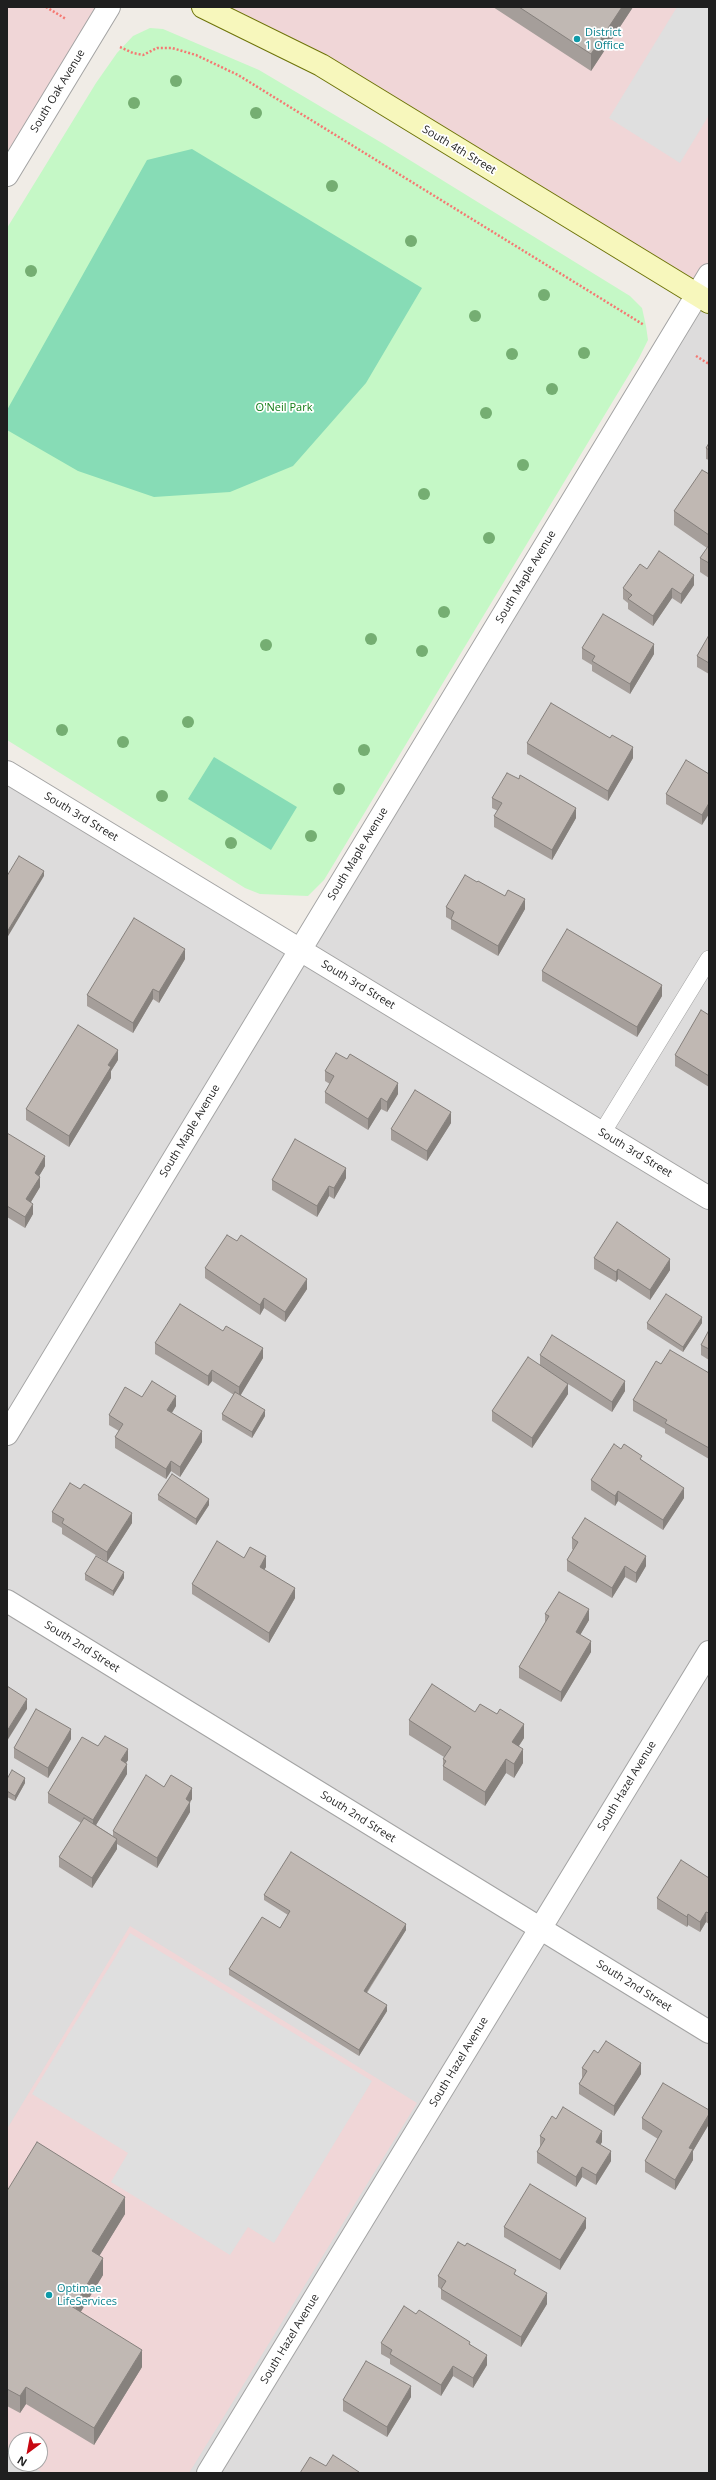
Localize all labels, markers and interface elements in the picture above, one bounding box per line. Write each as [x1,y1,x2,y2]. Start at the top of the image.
place label: District 1 Office [585,26,624,52]
marker: District 1 Office [572,34,582,44]
street label: South Oak Avenue [28,47,88,135]
street label: South 4th Street [420,123,498,177]
park label: O'Neil Park [256,401,312,415]
street label: South Maple Avenue [493,528,559,626]
street label: South 3rd Street [42,790,120,844]
street label: South Maple Avenue [325,805,391,903]
street label: South 3rd Street [319,958,397,1012]
street label: South Maple Avenue [157,1082,223,1180]
street label: South 3rd Street [596,1126,674,1180]
street label: South 2nd Street [42,1619,122,1675]
street label: South Hazel Avenue [595,1739,659,1833]
street label: South 2nd Street [318,1789,398,1845]
street label: South 2nd Street [594,1958,674,2014]
street label: South Hazel Avenue [427,2015,491,2109]
place label: Optimae LifeServices [57,2282,117,2308]
marker: Optimae LifeServices [44,2290,54,2300]
street label: South Hazel Avenue [258,2292,322,2386]
north arrow [8,2432,48,2472]
text: N [14,2453,30,2470]

